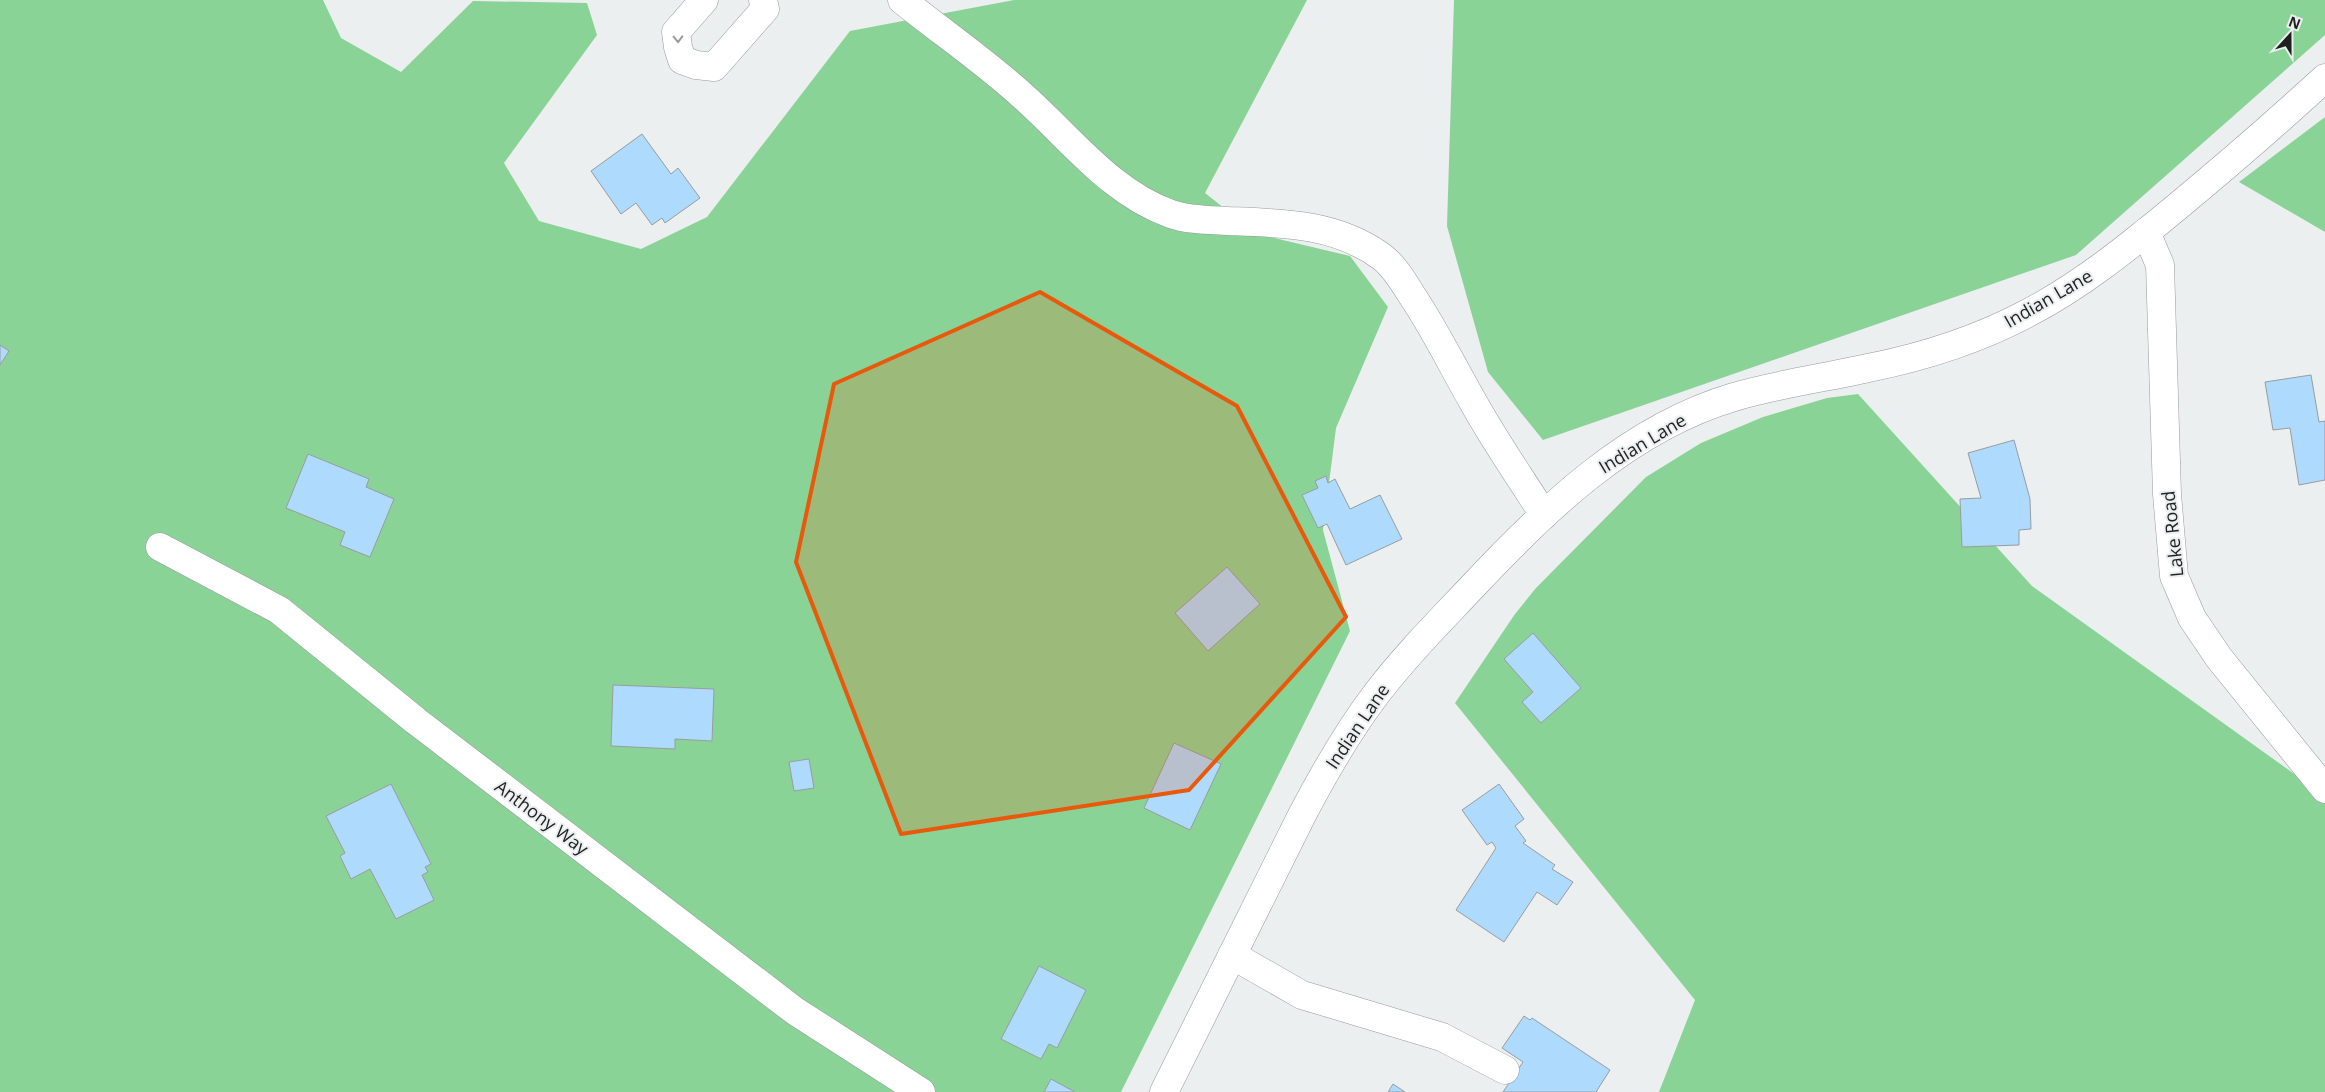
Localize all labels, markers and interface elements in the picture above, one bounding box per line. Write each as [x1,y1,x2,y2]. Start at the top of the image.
north arrow [2265,10,2315,60]
text: N [2286,11,2304,33]
one-way arrow [672,35,683,43]
street label: Indian Lane [2000,263,2096,333]
street label: Indian Lane [1594,408,1690,478]
street label: Lake Road [2156,490,2188,578]
street label: Indian Lane [1320,679,1394,773]
street label: Anthony Way [490,774,594,861]

